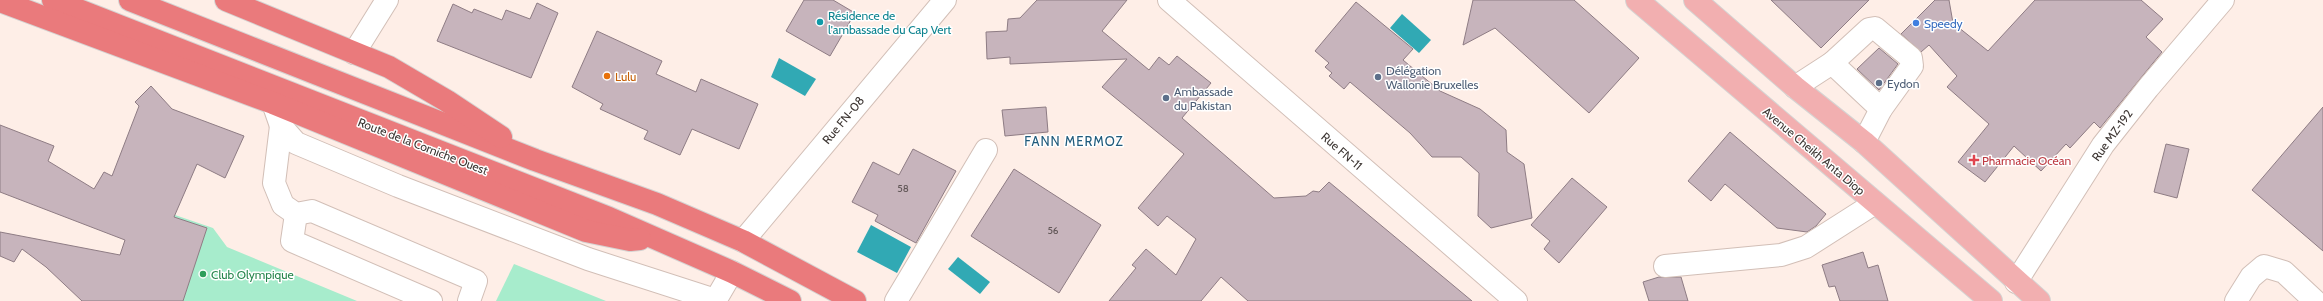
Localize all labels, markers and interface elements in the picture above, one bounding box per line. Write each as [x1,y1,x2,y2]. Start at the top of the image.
place label: Résidence de l'ambassade du Cap Vert [828,8,951,37]
place label: Speedy [1924,16,1963,31]
marker: Résidence de l'ambassade du Cap Vert [815,17,825,27]
marker: Speedy [1911,18,1921,28]
place label: Délégation Wallonie Bruxelles [1386,63,1478,92]
place label: Lulu [615,69,636,84]
marker: Lulu [602,71,612,81]
marker: Délégation Wallonie Bruxelles [1373,72,1383,82]
place label: Eydon [1887,76,1920,91]
marker: Eydon [1874,78,1884,88]
place label: Ambassade du Pakistan [1174,84,1233,113]
street label: Rue FN-08 [819,93,867,147]
marker: Ambassade du Pakistan [1161,93,1171,103]
street label: Avenue Cheikh Anta Diop [1760,104,1868,198]
street label: Rue MZ-192 [2088,106,2136,164]
street label: Route de la Corniche Ouest [356,114,490,178]
street label: Rue FN-11 [1318,129,1366,173]
district label: FANN MERMOZ [1024,133,1124,149]
place label: Pharmacie Océan [1982,153,2071,168]
marker: Pharmacie Océan [1969,155,1979,165]
house number: 58 [897,182,909,195]
house number: 56 [1047,224,1059,237]
place label: Club Olympique [211,267,294,282]
marker: Club Olympique [198,269,208,279]

